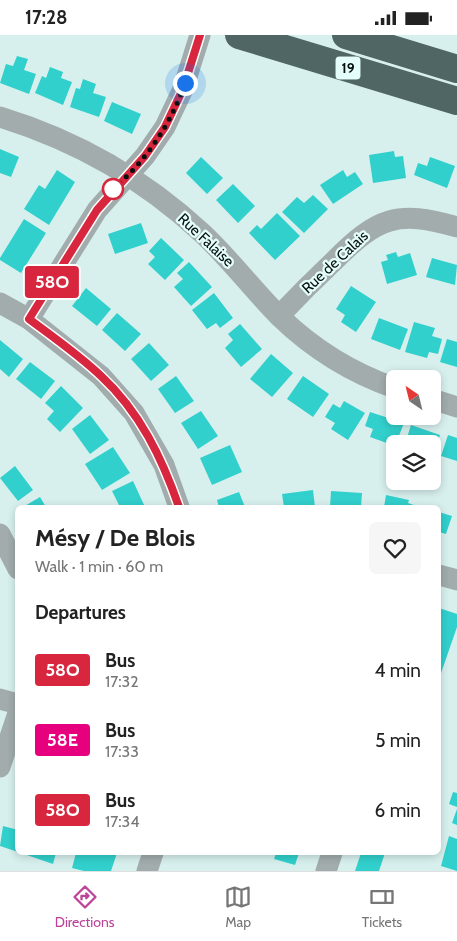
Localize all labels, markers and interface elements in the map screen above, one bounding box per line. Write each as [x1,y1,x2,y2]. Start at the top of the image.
text: 17:28 [25,6,67,29]
road number: 19 [336,57,360,79]
your location [173,71,198,96]
unlabelled marker [102,178,124,200]
street label: Rue Falaise [174,210,238,271]
street label: Rue de Calais [298,227,372,297]
line badge: 58O [23,266,81,298]
text: 58O [35,271,69,293]
north arrow [386,370,441,425]
map controls [386,370,441,490]
button: layers [386,435,441,490]
button: heart [369,522,421,574]
text: Mésy / De Blois [35,523,195,552]
text: Walk · 1 min · 60 m [35,557,163,576]
text: Departures [35,601,126,624]
text: Bus [105,649,135,672]
text: 58O [45,659,80,681]
text: 4 min [374,659,421,682]
text: 17:32 [105,672,139,691]
text: Bus [105,719,135,742]
text: 58E [47,729,78,751]
text: 5 min [375,729,421,752]
text: 17:33 [105,742,139,761]
text: Bus [105,789,135,812]
text: 58O [45,799,80,821]
text: 6 min [375,799,421,822]
text: 17:34 [105,812,140,831]
tab: Directions [55,883,115,931]
tab: Map [224,883,252,931]
tab: Tickets [362,883,402,931]

